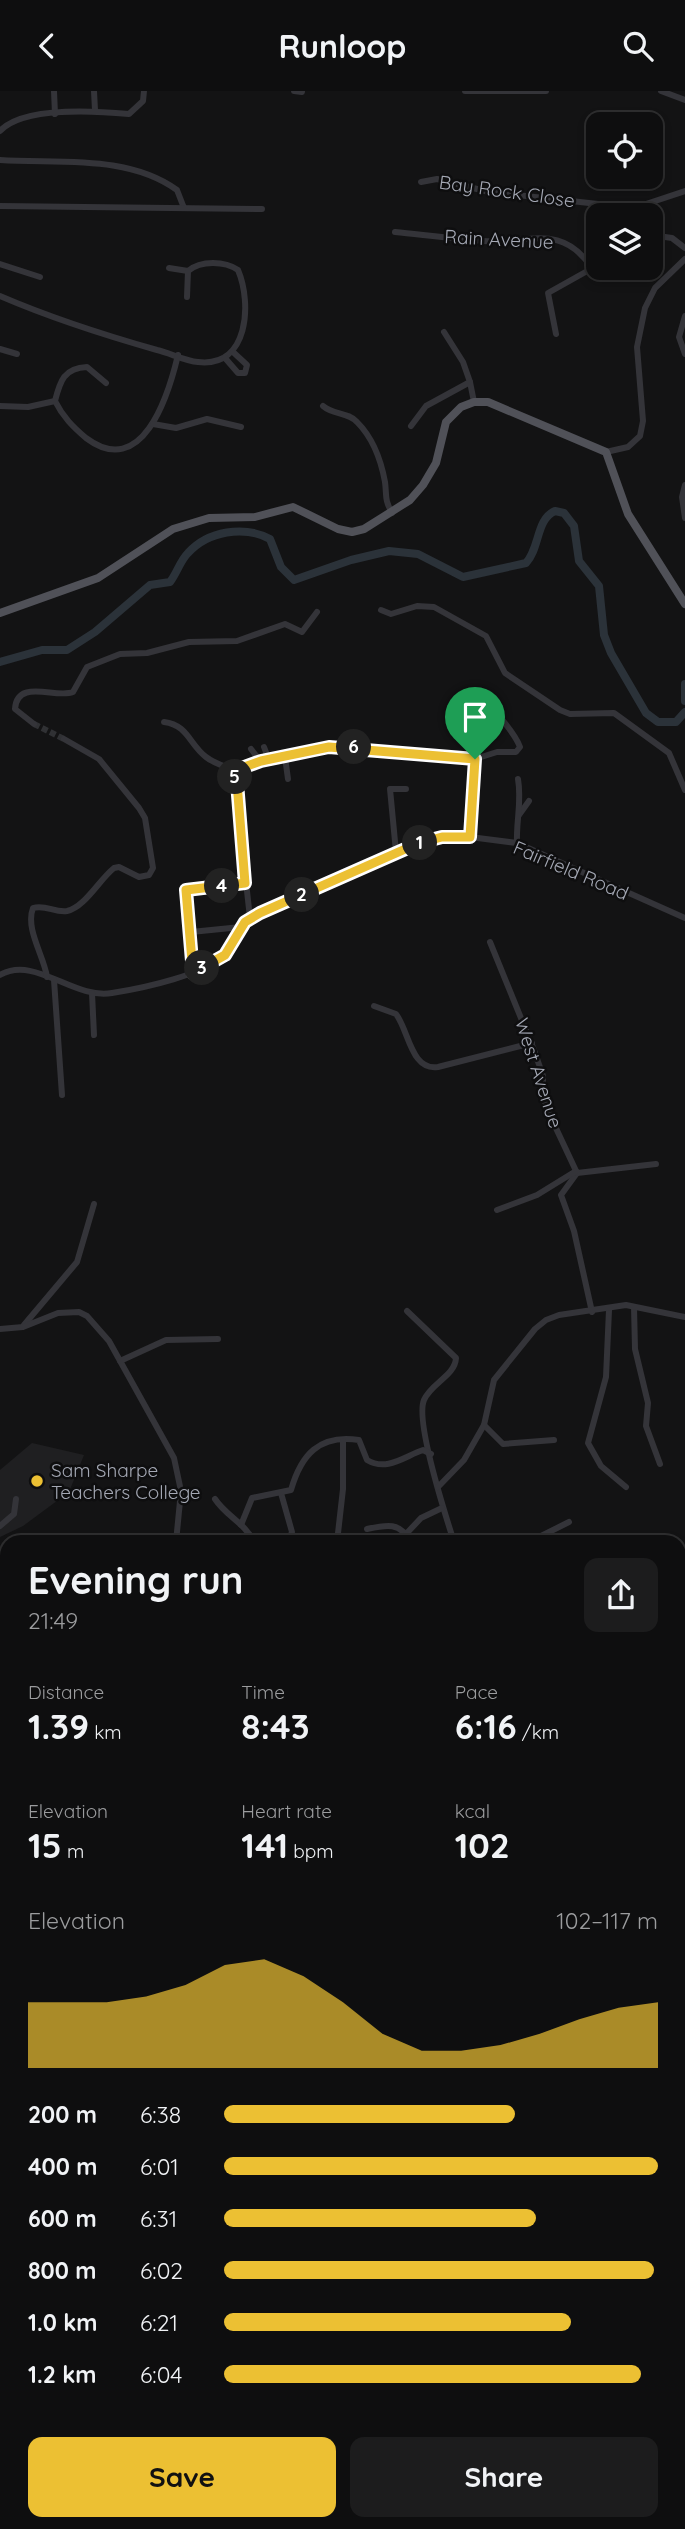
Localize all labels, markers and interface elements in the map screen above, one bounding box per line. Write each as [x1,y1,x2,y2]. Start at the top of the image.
text: Runloop [279,26,406,66]
icon: back [28,27,66,65]
icon: search [619,27,657,65]
map controls [586,112,663,280]
button: locate [586,112,663,189]
street label: Bay Rock Close [438,170,576,212]
button: layers [586,203,663,280]
street label: Rain Avenue [444,224,554,254]
pin [445,687,505,759]
icon: arrive [456,698,494,736]
pin: 6 [336,729,372,765]
text: 6 [348,734,359,758]
pin: 5 [218,759,252,795]
text: 5 [229,764,240,788]
pin: 1 [402,825,438,861]
text: 1 [416,830,423,854]
street label: Fairfield Road [510,835,632,905]
pin: 4 [204,869,240,903]
text: 4 [216,873,227,897]
pin: 2 [284,877,320,913]
text: 2 [296,882,307,906]
pin: 3 [184,951,220,985]
text: 3 [196,955,207,979]
street label: West Avenue [510,1015,568,1131]
place label: Sam Sharpe Teachers College [51,1458,201,1504]
marker: Sam Sharpe Teachers College [29,1473,45,1489]
text: Evening run [28,1556,243,1604]
button: share [584,1558,658,1632]
text: 21:49 [28,1606,78,1635]
text: Distance [28,1680,104,1704]
text: Time [241,1680,285,1704]
text: Pace [455,1680,498,1704]
text: 1.39 [28,1704,89,1748]
text: 8:43 [241,1704,309,1748]
text: 6:16 [455,1704,517,1748]
text: km [89,1720,122,1744]
text: /km [517,1720,559,1744]
text: Elevation [28,1799,108,1823]
text: Heart rate [241,1799,332,1823]
text: kcal [455,1799,490,1823]
text: 15 [28,1823,62,1867]
text: 141 [241,1823,288,1867]
text: 102 [455,1823,510,1867]
text: m [62,1839,84,1863]
text: bpm [288,1839,334,1863]
text: Elevation [28,1906,125,1935]
text: 102–117 m [556,1906,658,1935]
text: 200 m [28,2100,97,2129]
text: 6:38 [140,2100,181,2129]
text: 400 m [28,2152,97,2181]
text: 6:01 [140,2152,179,2181]
text: 600 m [28,2204,97,2233]
text: 6:31 [140,2204,177,2233]
text: 800 m [28,2256,97,2285]
text: 6:02 [140,2256,183,2285]
text: 1.0 km [28,2308,98,2337]
text: 6:21 [140,2308,178,2337]
text: 1.2 km [28,2360,97,2389]
text: 6:04 [140,2360,182,2389]
button: Save [28,2437,336,2517]
button: Share [350,2437,658,2517]

